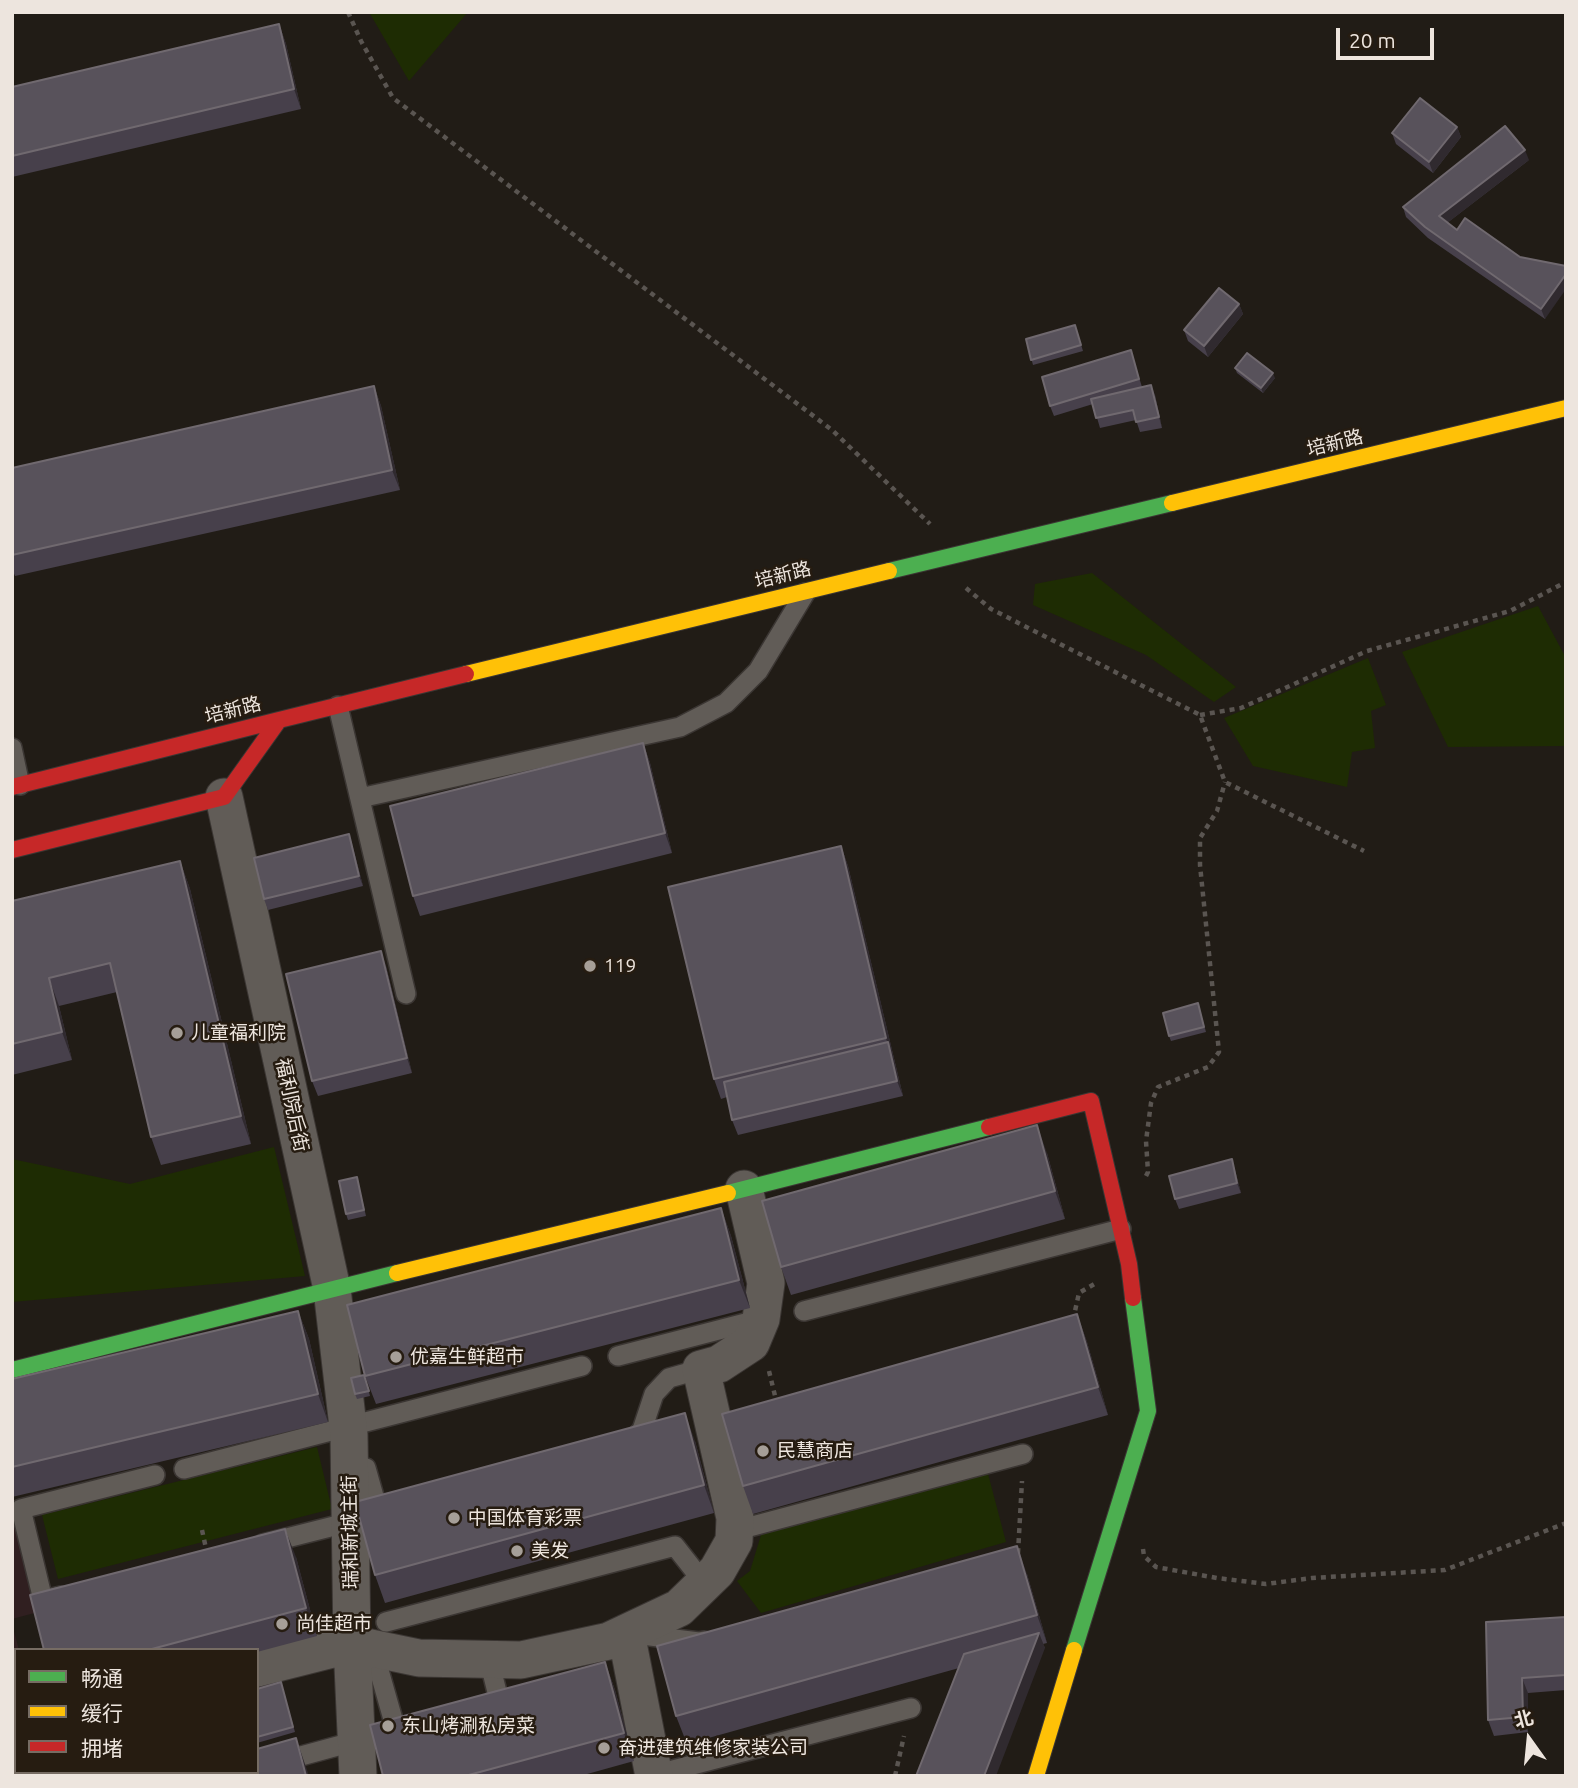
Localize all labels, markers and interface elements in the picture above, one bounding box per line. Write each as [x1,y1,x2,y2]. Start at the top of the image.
scale bar [1340,14,1438,58]
text: 20 m [1349,28,1396,52]
street label: 培新路 [1305,425,1365,461]
street label: 培新路 [753,557,813,593]
street label: 培新路 [203,692,263,728]
place label: 119 [604,955,636,977]
marker: 119 [582,958,598,974]
place label: 儿童福利院 [191,1022,286,1044]
marker: 儿童福利院 [169,1025,185,1041]
street label: 福利院后街 [271,1056,313,1154]
place label: 优嘉生鲜超市 [410,1346,524,1368]
marker: 优嘉生鲜超市 [388,1349,404,1365]
place label: 民慧商店 [777,1440,853,1462]
marker: 民慧商店 [755,1443,771,1459]
street label: 瑞和新城主街 [338,1475,362,1589]
place label: 中国体育彩票 [468,1507,582,1529]
marker: 中国体育彩票 [446,1510,462,1526]
place label: 美发 [531,1540,569,1562]
marker: 美发 [509,1543,525,1559]
place label: 尚佳超市 [296,1613,372,1635]
marker: 尚佳超市 [274,1616,290,1632]
legend [14,1648,259,1774]
text: 畅通 [81,1666,123,1690]
text: 缓行 [81,1701,123,1725]
north arrow [1494,1704,1564,1774]
text: 北 [1512,1706,1536,1732]
place label: 东山烤涮私房菜 [402,1715,535,1737]
marker: 东山烤涮私房菜 [380,1718,396,1734]
text: 拥堵 [81,1736,123,1760]
place label: 奋进建筑维修家装公司 [618,1737,808,1759]
marker: 奋进建筑维修家装公司 [596,1740,612,1756]

